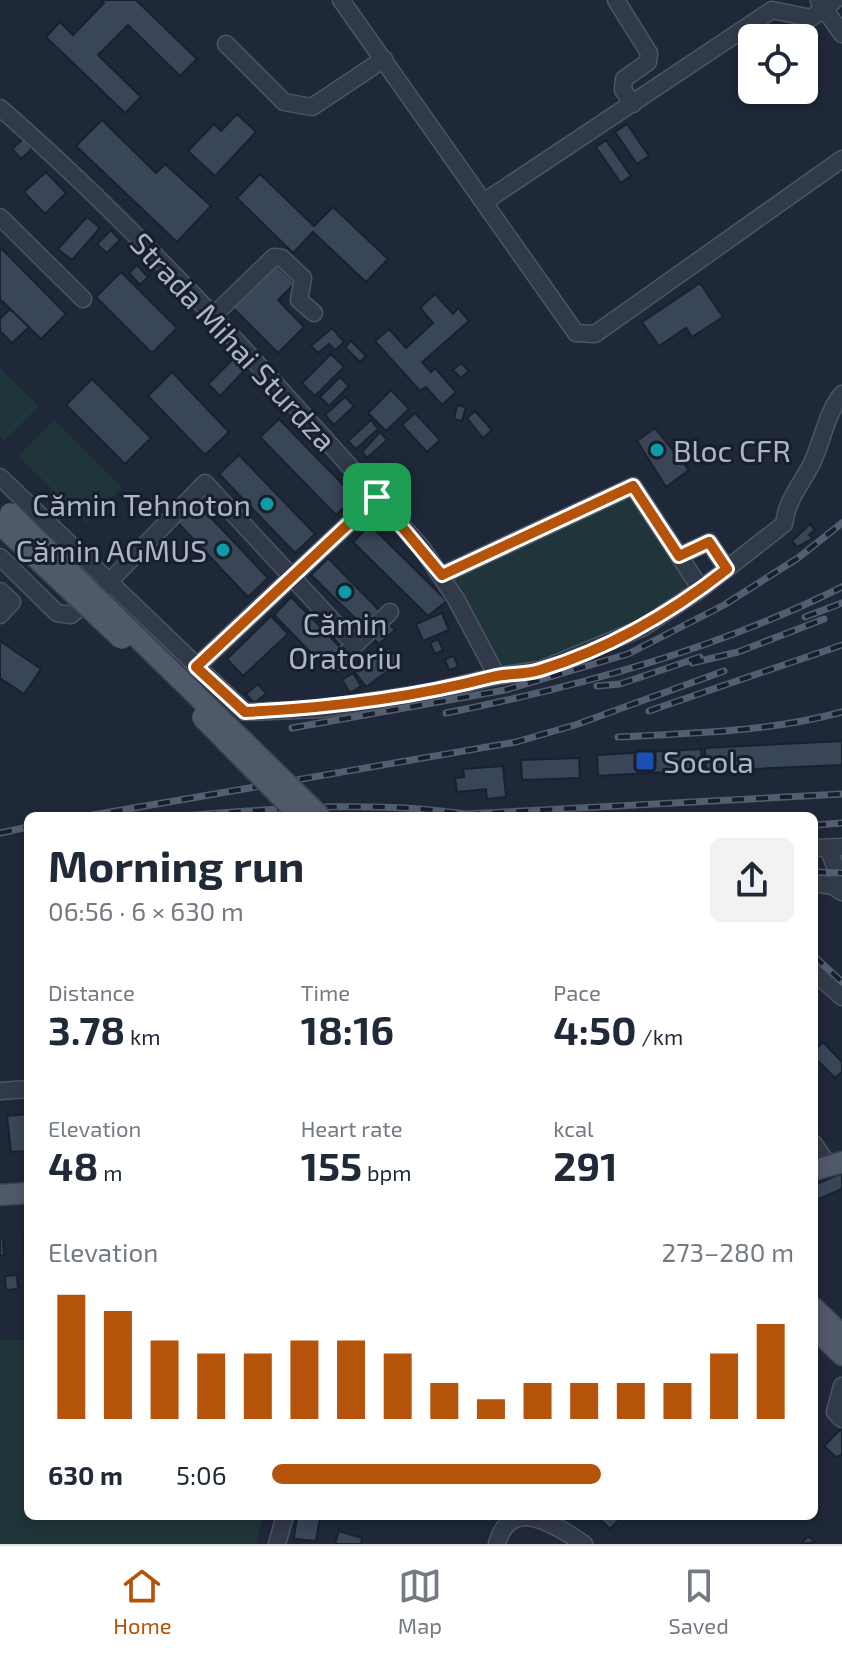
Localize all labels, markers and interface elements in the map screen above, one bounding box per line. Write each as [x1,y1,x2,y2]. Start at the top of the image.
map controls [738,24,818,104]
button: locate [738,24,818,104]
street label: Strada Mihai Sturdza [124,225,344,457]
place label: Bloc CFR [673,432,791,468]
marker: Bloc CFR [648,441,666,459]
pin [343,463,411,531]
icon: arrive [355,475,399,519]
place label: Cămin Tehnoton [32,486,251,522]
marker: Cămin Tehnoton [258,495,276,513]
place label: Cămin AGMUS [16,532,207,568]
marker: Cămin AGMUS [214,541,232,559]
marker: Cămin Oratoriu [336,583,354,601]
place label: Cămin Oratoriu [288,605,402,675]
place label: Socola [663,743,754,779]
marker: Socola [634,750,656,772]
text: Morning run [48,838,304,891]
button: share [710,838,794,922]
text: 06:56 · 6 × 630 m [48,895,244,926]
text: Distance [48,979,135,1005]
text: Time [301,979,350,1005]
text: Pace [553,979,601,1005]
text: 3.78 [48,1005,125,1053]
text: 18:16 [301,1005,394,1053]
text: 4:50 [553,1005,636,1053]
text: km [125,1023,161,1049]
text: /km [636,1023,683,1049]
text: Elevation [48,1115,141,1141]
text: Heart rate [301,1115,402,1141]
text: kcal [553,1115,594,1141]
text: 48 [48,1141,98,1189]
text: 155 [301,1141,362,1189]
text: 291 [553,1141,617,1189]
text: m [98,1159,123,1185]
text: bpm [362,1159,412,1185]
text: Elevation [48,1236,158,1267]
text: 273–280 m [662,1236,794,1267]
text: 630 m [48,1459,123,1490]
text: 5:06 [176,1459,227,1490]
tab: Home [113,1564,171,1638]
tab: Map [398,1564,442,1638]
tab: Saved [668,1564,729,1638]

